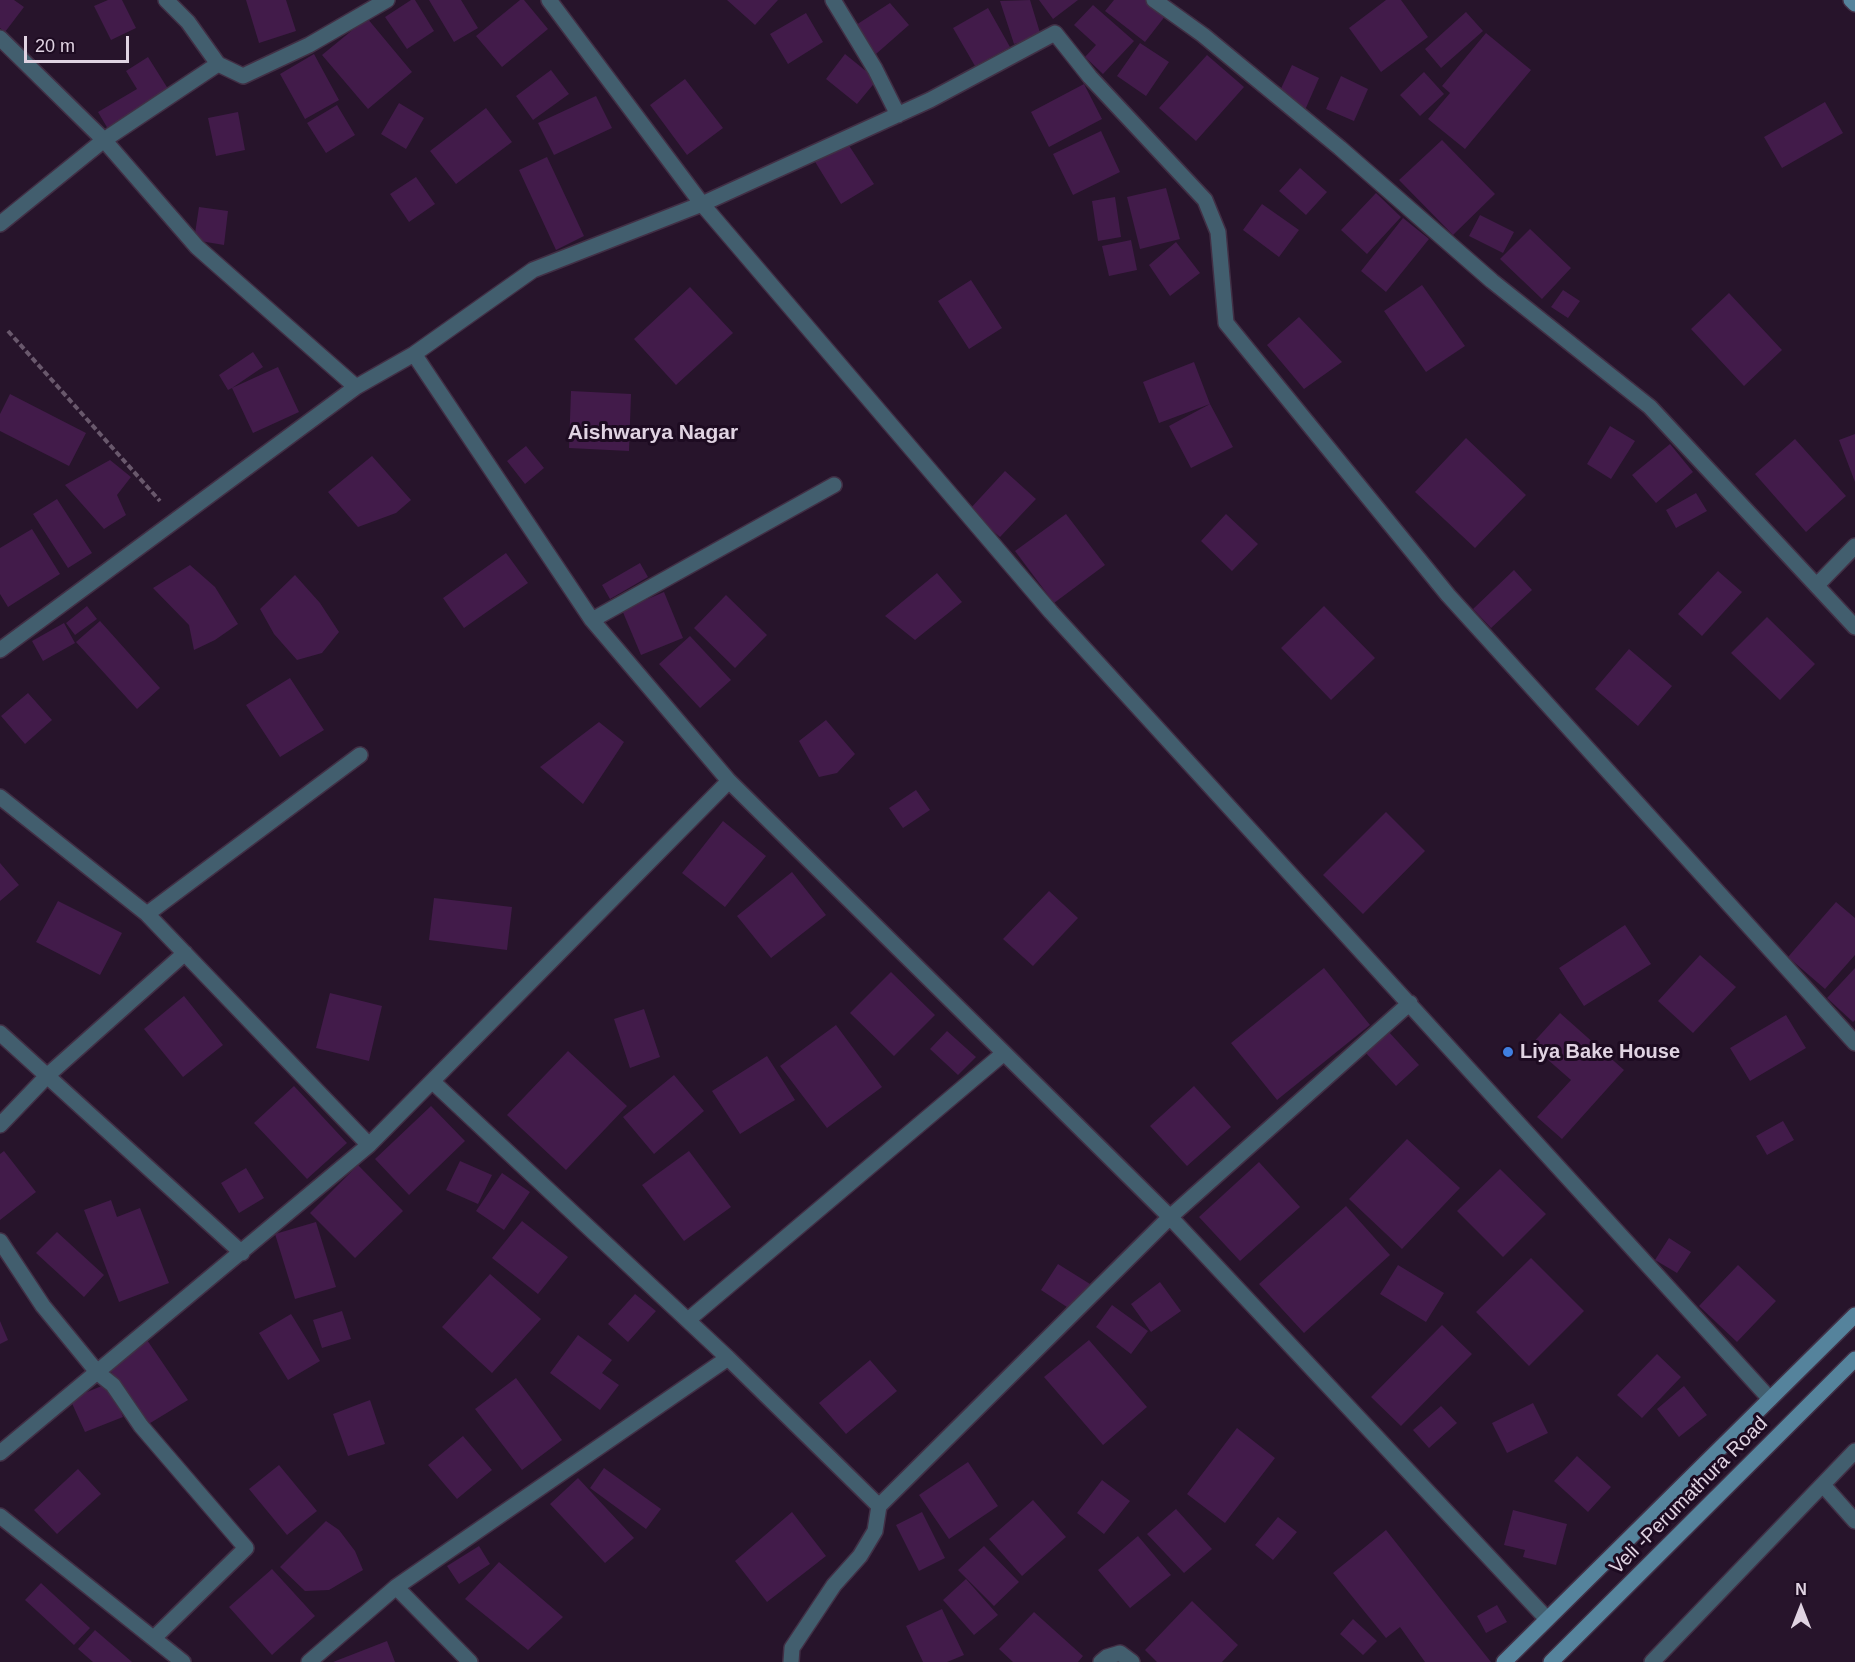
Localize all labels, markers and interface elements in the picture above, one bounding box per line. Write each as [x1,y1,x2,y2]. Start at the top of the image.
scale bar [27,24,132,62]
text: 20 m [35,36,75,56]
district label: Aishwarya Nagar [568,420,738,446]
place label: Liya Bake House [1520,1040,1680,1064]
marker: Liya Bake House [1501,1045,1515,1059]
street label: Veli -Perumathura Road [1605,1412,1773,1580]
north arrow [1771,1578,1831,1638]
text: N [1795,1581,1807,1598]

